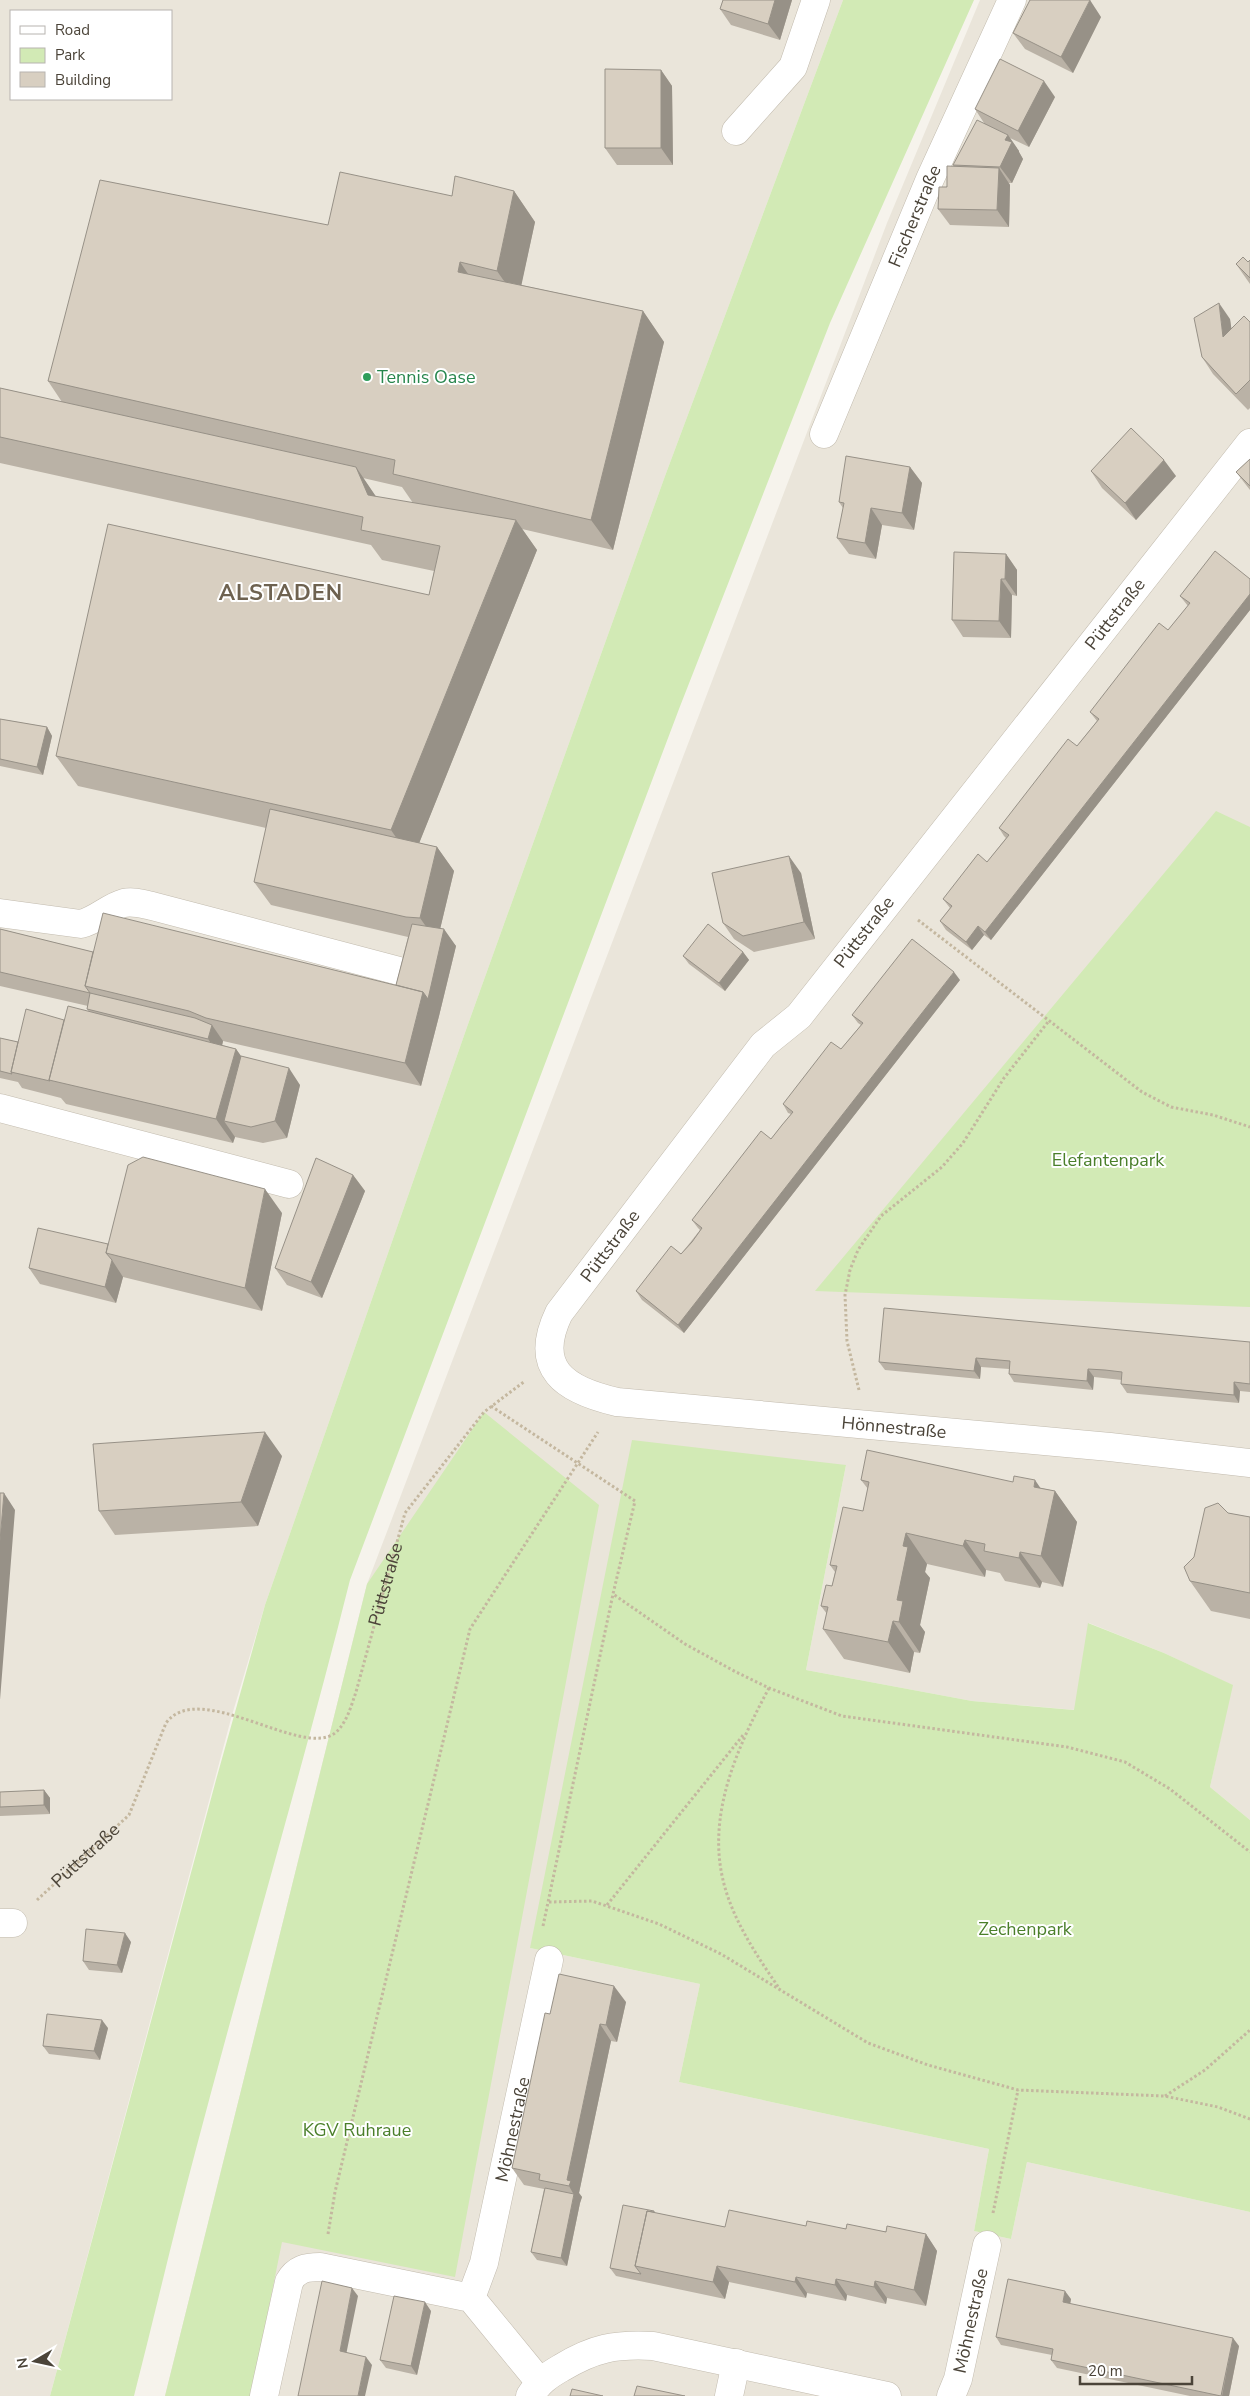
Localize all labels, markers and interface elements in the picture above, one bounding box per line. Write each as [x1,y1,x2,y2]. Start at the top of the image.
legend [10,10,172,100]
text: Road [55,20,90,40]
text: Park [55,45,85,65]
text: Building [55,70,111,90]
street label: Fischerstraße [883,161,947,271]
place label: Tennis Oase [377,365,476,389]
marker: Tennis Oase [361,371,373,383]
street label: Püttstraße [1079,573,1151,655]
district label: ALSTADEN [219,578,343,608]
street label: Püttstraße [828,891,900,973]
park label: Elefantenpark [1052,1148,1165,1172]
street label: Püttstraße [575,1205,645,1287]
street label: Hönnestraße [840,1411,947,1444]
street label: Püttstraße [363,1540,408,1629]
street label: Püttstraße [46,1817,125,1893]
park label: Zechenpark [978,1917,1073,1941]
street label: Möhnestraße [490,2075,536,2184]
park label: KGV Ruhraue [303,2118,411,2142]
street label: Möhnestraße [948,2266,994,2376]
north arrow [10,2336,60,2386]
scale bar [1080,2354,1192,2386]
text: N [12,2356,33,2370]
text: 20 m [1088,2361,1123,2381]

